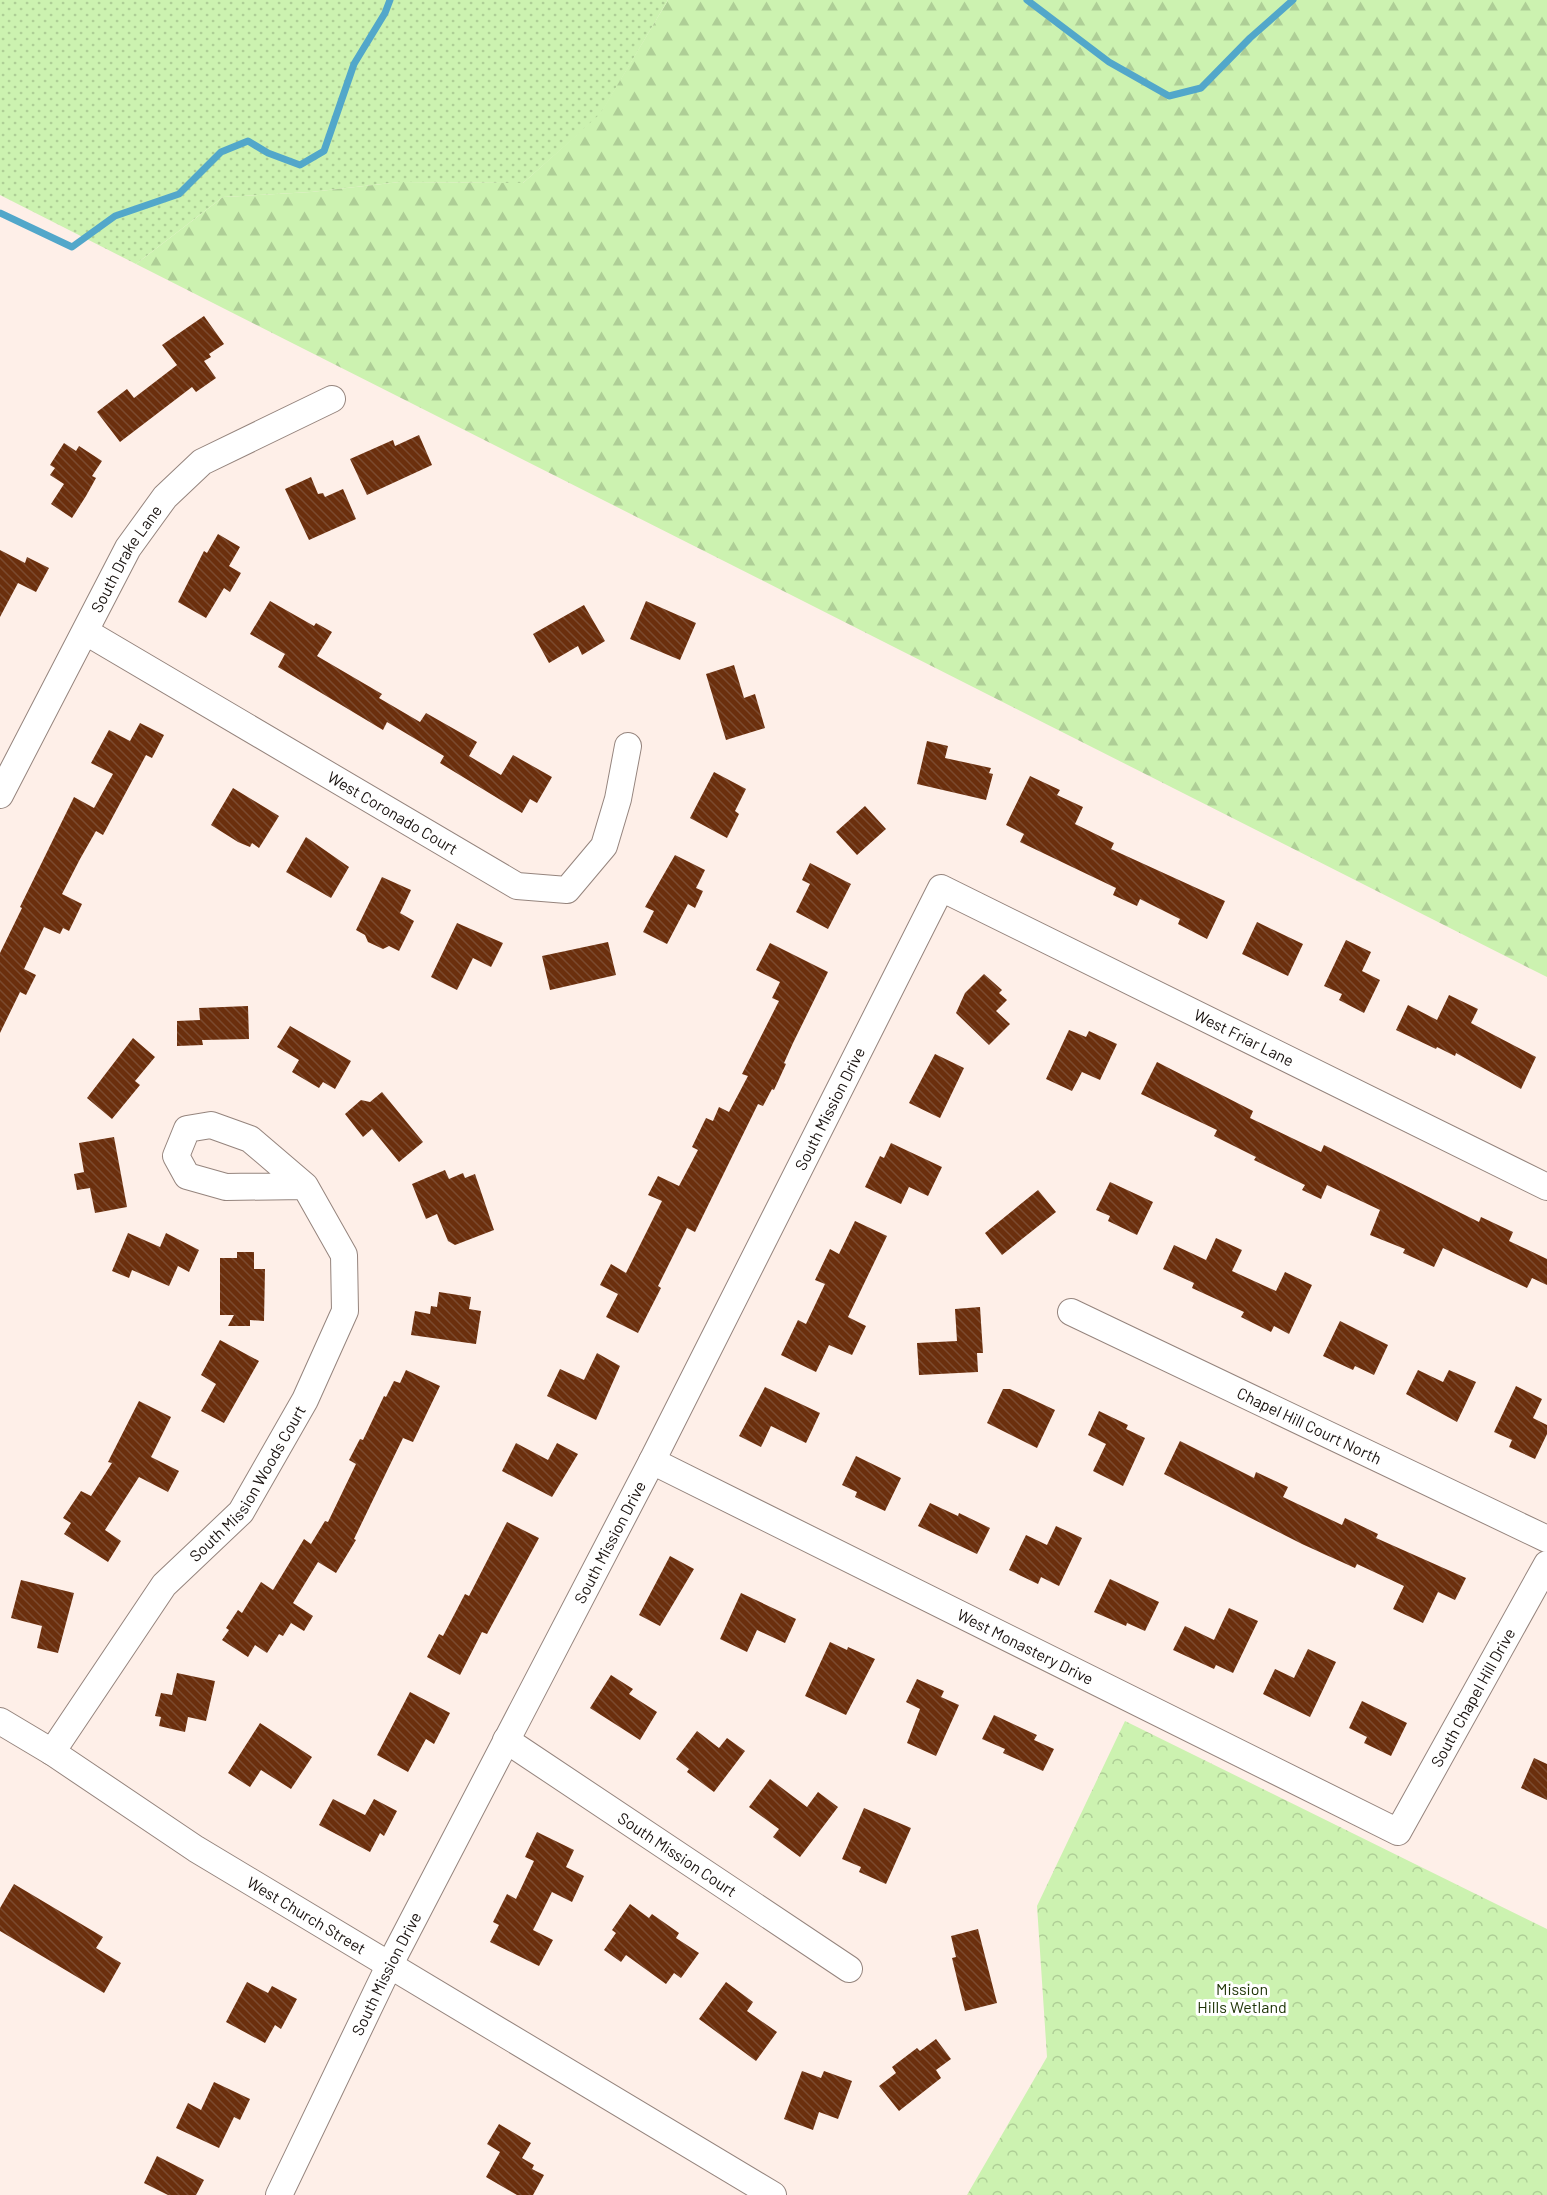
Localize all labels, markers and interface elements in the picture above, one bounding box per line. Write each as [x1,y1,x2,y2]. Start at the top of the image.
street label: South Drake Lane [86,501,165,615]
street label: West Coronado Court [325,767,461,858]
street label: West Friar Lane [1191,1004,1297,1070]
street label: South Mission Drive [790,1044,868,1173]
street label: Chapel Hill Court North [1234,1383,1385,1468]
street label: South Mission Woods Court [185,1402,309,1565]
street label: South Mission Drive [570,1477,649,1606]
street label: West Monastery Drive [954,1604,1097,1688]
street label: South Chapel Hill Drive [1426,1625,1518,1770]
street label: South Mission Court [615,1808,741,1900]
street label: West Church Street [244,1872,369,1958]
street label: South Mission Drive [347,1908,425,2038]
park label: Mission Hills Wetland [1197,1979,1287,2016]

